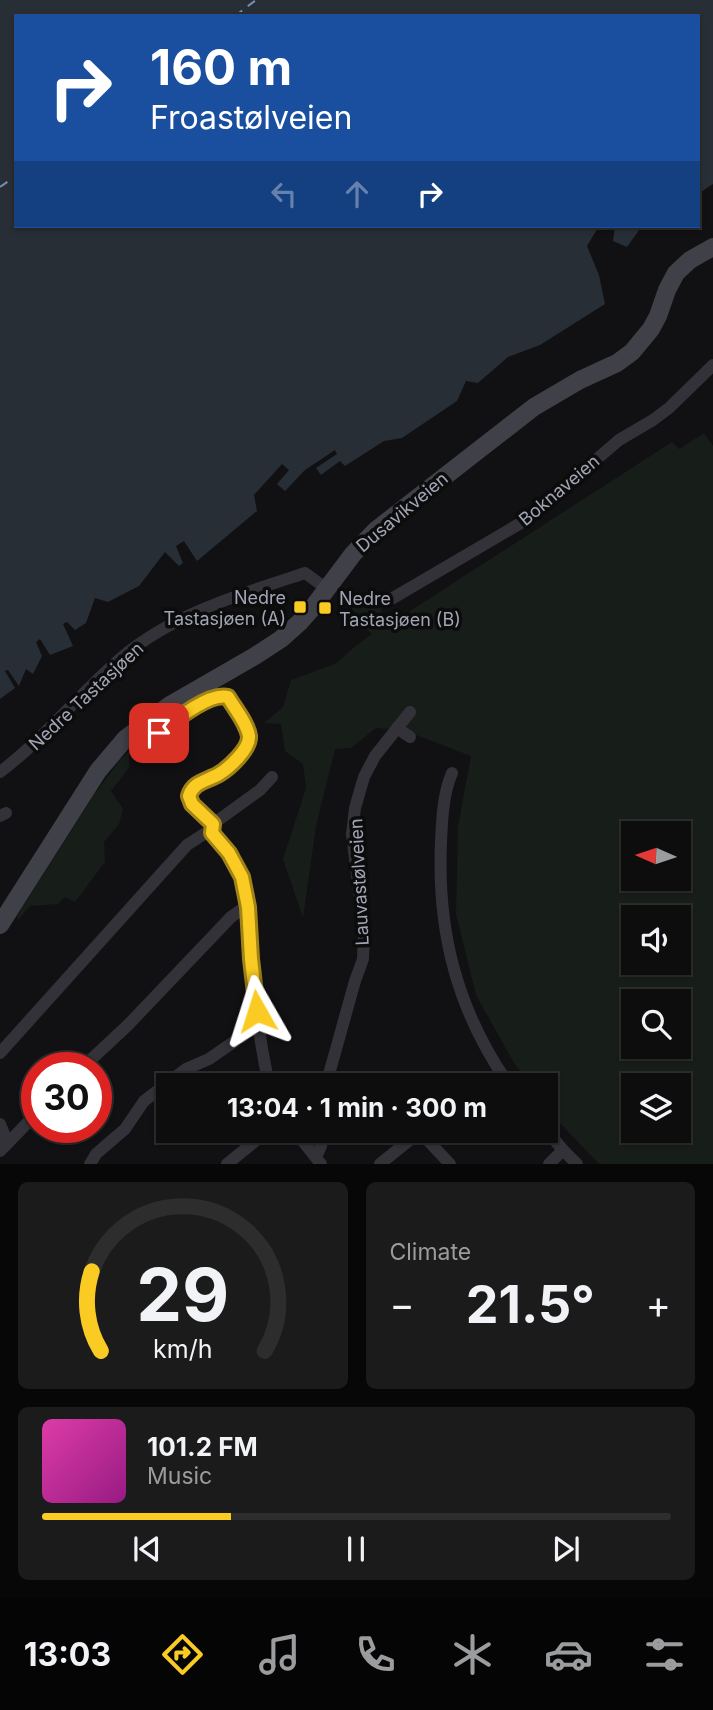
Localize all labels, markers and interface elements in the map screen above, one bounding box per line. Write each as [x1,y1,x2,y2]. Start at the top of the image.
text: 160 m [150,38,292,97]
icon: right [35,42,126,133]
text: Froastølveien [150,98,352,137]
icon: left [265,175,303,213]
icon: ahead [338,175,376,213]
icon: right [411,175,449,213]
street label: Boknaveien [514,450,604,530]
street label: Dusavikveien [352,468,452,556]
place label: Nedre Tastasjøen (A) [164,587,286,629]
place label: Nedre Tastasjøen (B) [339,588,461,630]
marker: Nedre Tastasjøen (A) [292,599,308,615]
marker: Nedre Tastasjøen (B) [317,600,333,616]
street label: Nedre Tastasjøen [24,638,148,754]
pin [129,703,189,763]
icon: arrive [140,714,178,752]
street label: Lauvastølveien [345,818,373,946]
north arrow [621,821,691,891]
map controls [621,821,691,1143]
button: sound [621,905,691,975]
position arrow [220,974,294,1048]
button: search [621,989,691,1059]
speed limit sign: 30 [21,1052,112,1143]
button: layers [621,1073,691,1143]
text: 13:04 · 1 min · 300 m [227,1092,487,1123]
text: Climate [390,1238,471,1266]
text: 29 [136,1251,229,1340]
text: 21.5° [466,1273,595,1336]
text: − [390,1281,415,1327]
text: + [646,1281,671,1327]
text: km/h [153,1334,212,1364]
text: 101.2 FM [147,1431,258,1462]
text: Music [147,1462,212,1490]
icon: previous [128,1530,166,1568]
icon: pause [337,1530,375,1568]
icon: next [547,1530,585,1568]
icon: directions [158,1630,207,1679]
icon: music [255,1630,304,1679]
icon: phone [351,1630,400,1679]
icon: climate [448,1630,497,1679]
icon: car [544,1630,593,1679]
icon: filters [640,1630,689,1679]
text: 13:03 [24,1635,111,1674]

